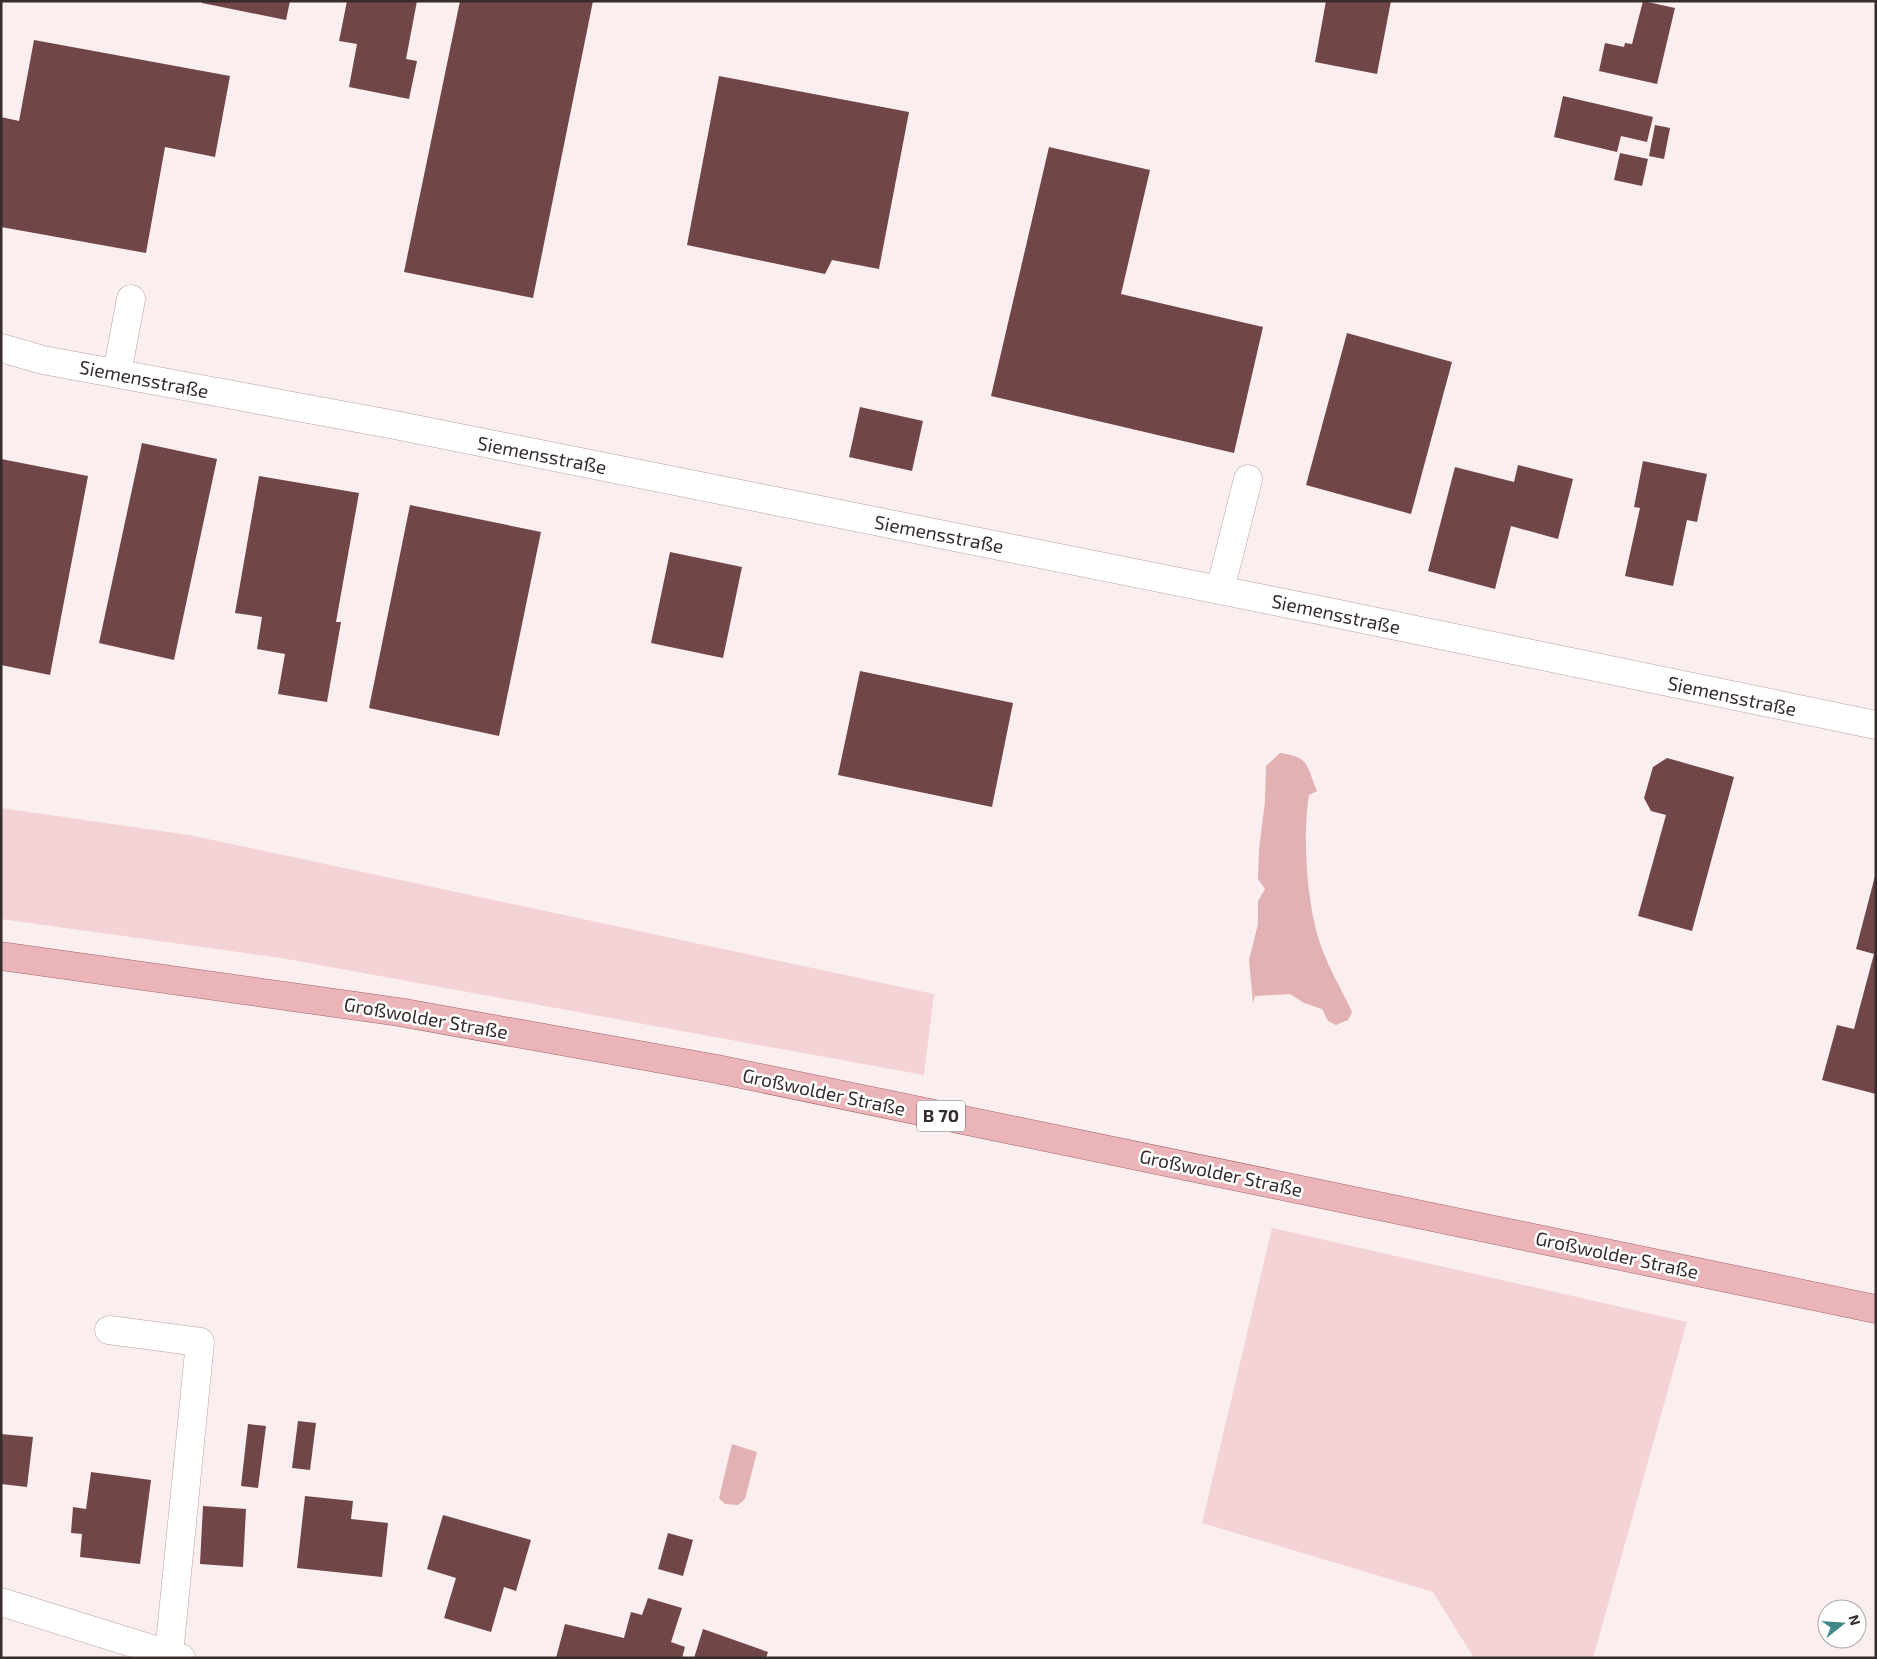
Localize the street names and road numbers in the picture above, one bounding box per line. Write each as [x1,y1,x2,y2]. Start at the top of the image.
street label: Siemensstraße [78,355,211,402]
street label: Siemensstraße [476,431,609,478]
street label: Siemensstraße [873,510,1006,557]
street label: Siemensstraße [1270,589,1403,638]
street label: Siemensstraße [1666,671,1799,720]
street label: Großwolder Straße [342,992,510,1043]
street label: Großwolder Straße [741,1063,908,1120]
road number: B 70 [917,1100,965,1132]
street label: Großwolder Straße [1138,1144,1305,1201]
street label: Großwolder Straße [1534,1226,1701,1283]

